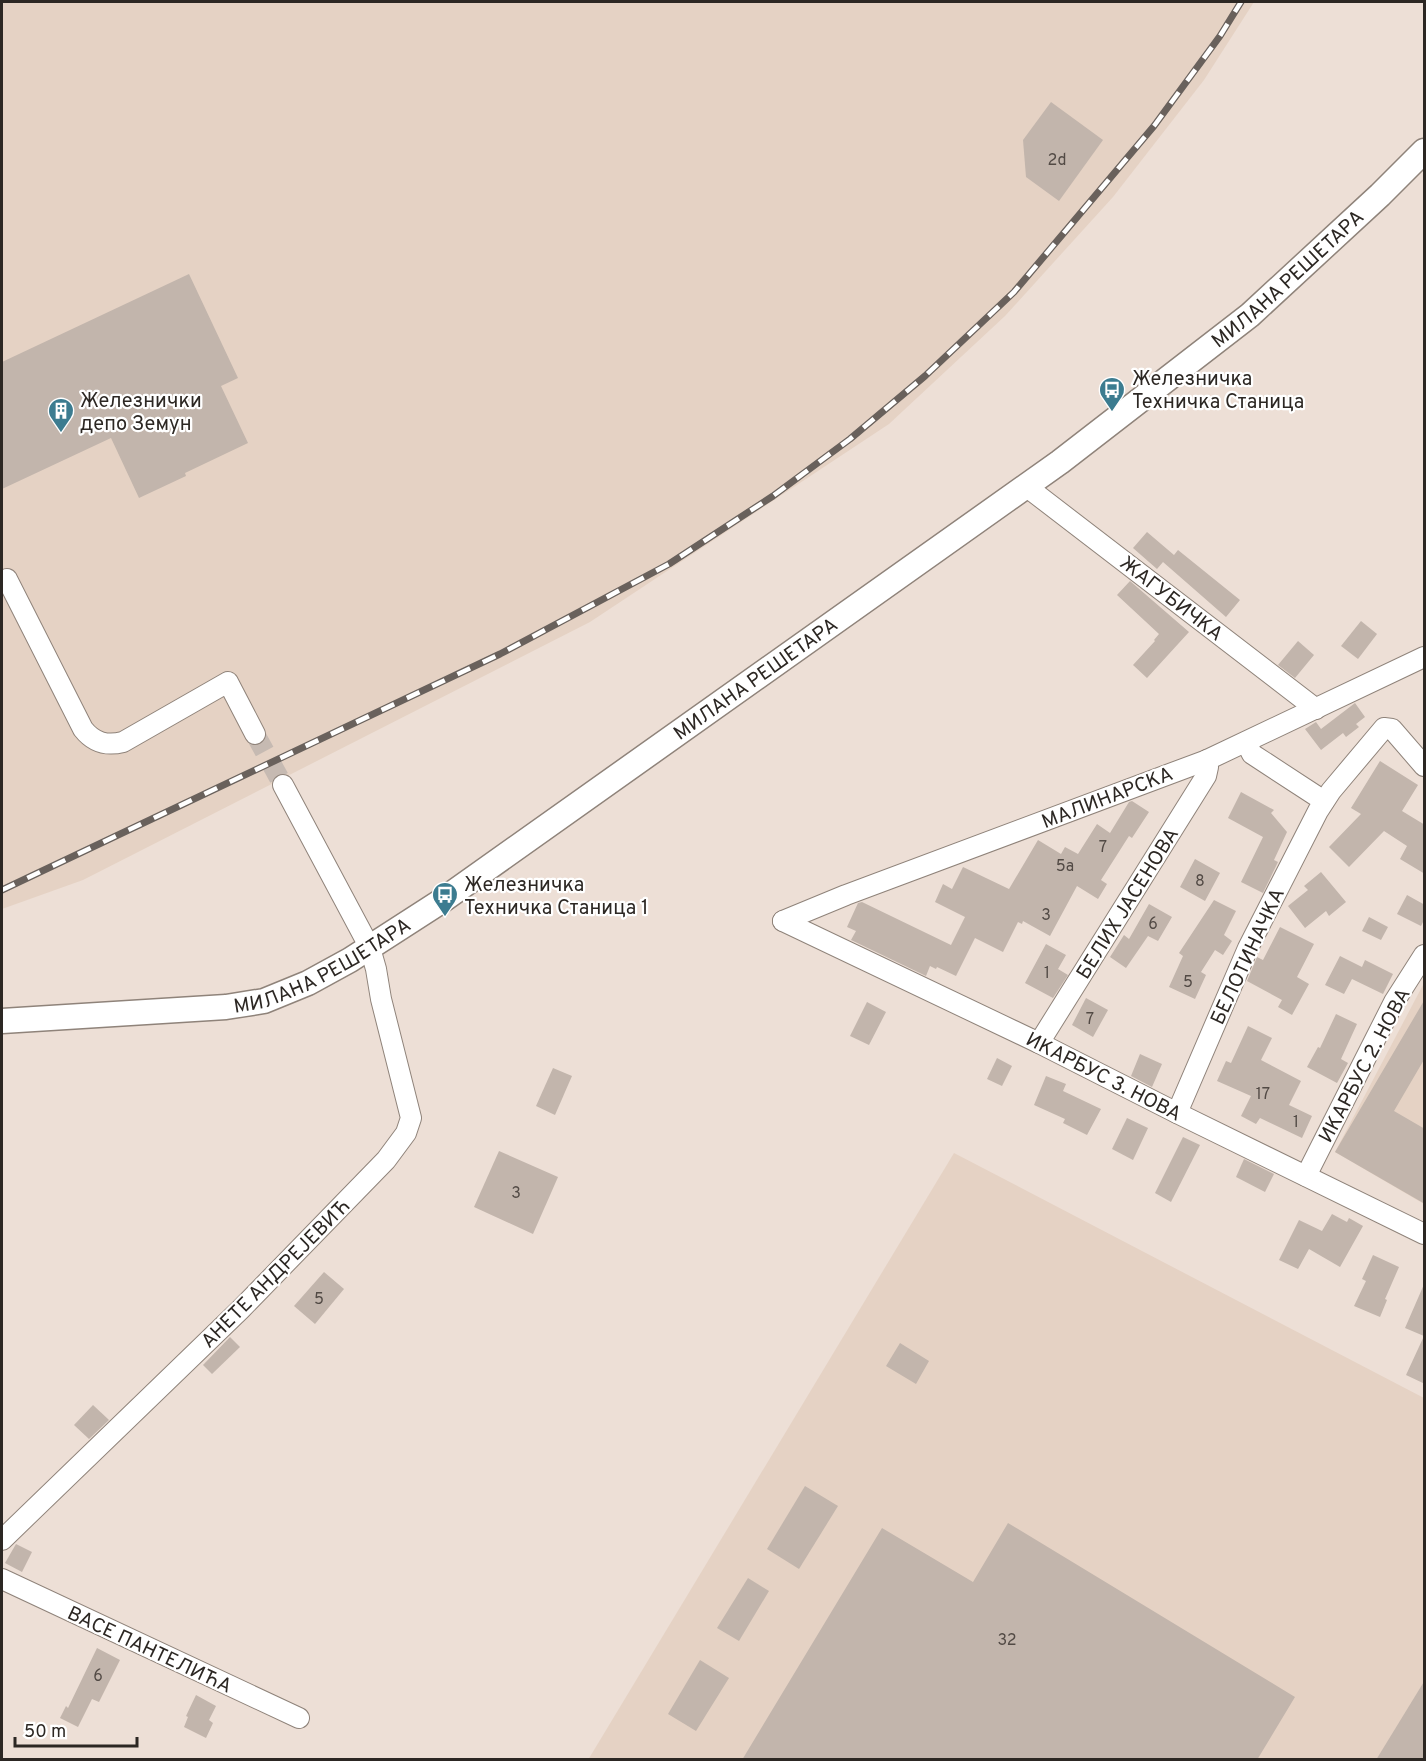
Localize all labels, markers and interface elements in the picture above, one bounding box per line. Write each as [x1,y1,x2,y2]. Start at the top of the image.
house number: 2d [1048,151,1066,171]
street label: МИЛАНА РЕШЕТАРА [1207,205,1370,355]
place label: Железничка Техничка Станица [1132,367,1304,416]
bus stop icon: Железничка Техничка Станица [1097,375,1127,413]
place label: Железнички депо Земун [80,389,202,438]
building icon: Железнички депо Земун [46,396,76,434]
street label: ЖАГУБИЧКА [1114,551,1228,648]
street label: МИЛАНА РЕШЕТАРА [669,613,844,747]
street label: МАЛИНАРСКА [1038,762,1177,836]
street label: БЕЛИХ ЈАСЕНОВА [1072,823,1186,985]
house number: 7 [1099,838,1107,858]
house number: 5a [1056,857,1074,877]
house number: 8 [1195,872,1205,892]
place label: Железничка Техничка Станица 1 [464,873,648,922]
bus stop icon: Железничка Техничка Станица 1 [430,880,460,918]
street label: БЕЛОТИНАЧКА [1206,884,1292,1029]
house number: 3 [1041,906,1051,926]
street label: МИЛАНА РЕШЕТАРА [232,913,417,1021]
house number: 6 [1148,915,1158,935]
house number: 1 [1044,964,1050,984]
house number: 5 [1183,973,1193,993]
street label: ИКАРБУС 2. НОВА [1314,984,1418,1148]
house number: 7 [1086,1010,1094,1030]
street label: ИКАРБУС 3. НОВА [1021,1027,1185,1128]
house number: 17 [1256,1085,1270,1105]
house number: 1 [1293,1113,1299,1133]
house number: 3 [511,1184,521,1204]
street label: АНЕТЕ АНДРЕЈЕВИЋ [196,1194,357,1355]
house number: 5 [314,1290,324,1310]
street label: ВАСЕ ПАНТЕЛИЋА [63,1601,236,1700]
house number: 32 [997,1631,1017,1651]
house number: 6 [93,1667,103,1687]
scale bar [15,1710,136,1748]
text: 50 m [24,1721,66,1744]

